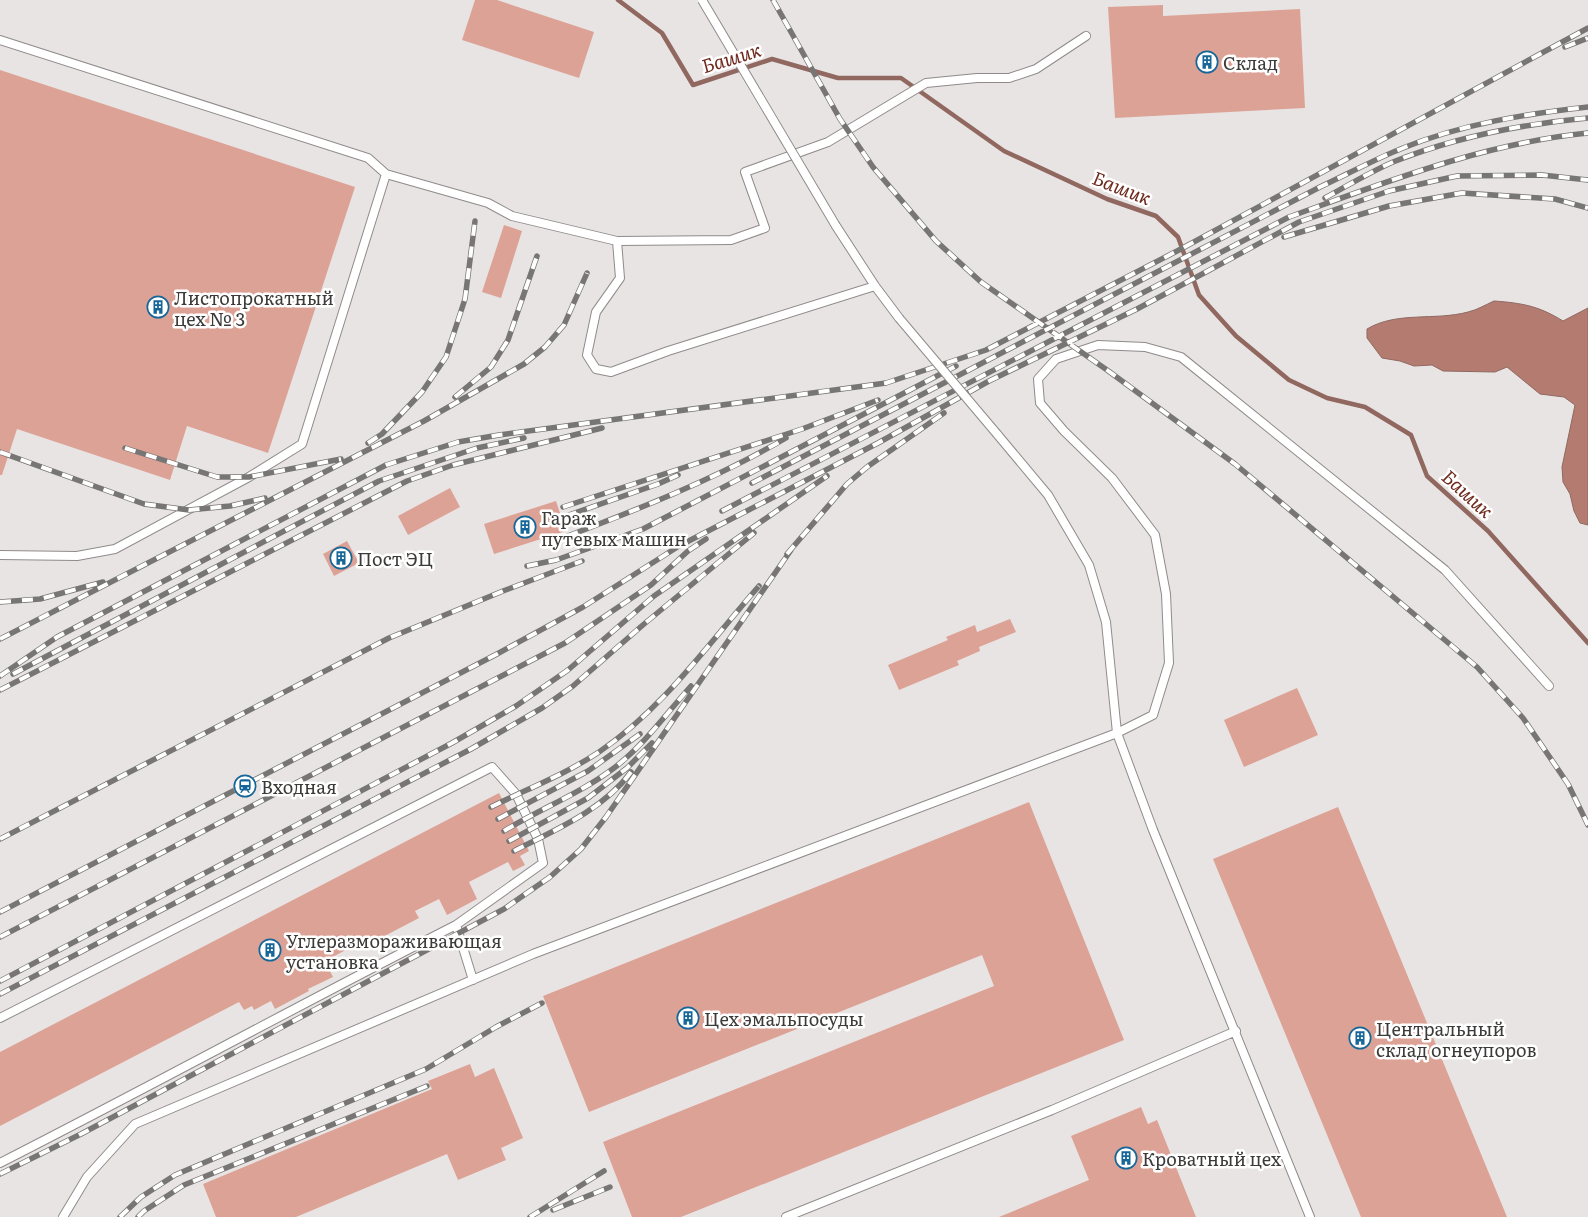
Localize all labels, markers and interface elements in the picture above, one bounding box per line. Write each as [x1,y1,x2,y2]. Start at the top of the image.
water label: Башик [698,35,765,79]
place label: Склад [1223,49,1278,76]
building icon: Склад [1195,50,1219,74]
water label: Башик [1089,163,1156,211]
place label: Листопрокатный цех № 3 [174,284,334,332]
building icon: Листопрокатный цех № 3 [146,295,170,319]
water label: Башик [1436,462,1500,524]
place label: Гараж путевых машин [541,504,687,552]
building icon: Гараж путевых машин [513,515,537,539]
place label: Поcт ЭЦ [357,545,433,572]
building icon: Поcт ЭЦ [329,546,353,570]
place label: Входная [261,773,337,800]
station icon: Входная [233,774,257,798]
place label: Углеразмораживающая установка [286,927,502,975]
building icon: Углеразмораживающая установка [258,938,282,962]
place label: Цех эмальпосуды [704,1005,863,1032]
building icon: Цех эмальпосуды [676,1006,700,1030]
place label: Центральный склад огнеупоров [1376,1015,1537,1063]
building icon: Центральный склад огнеупоров [1348,1026,1372,1050]
place label: Кроватный цех [1142,1145,1282,1172]
building icon: Кроватный цех [1114,1146,1138,1170]

